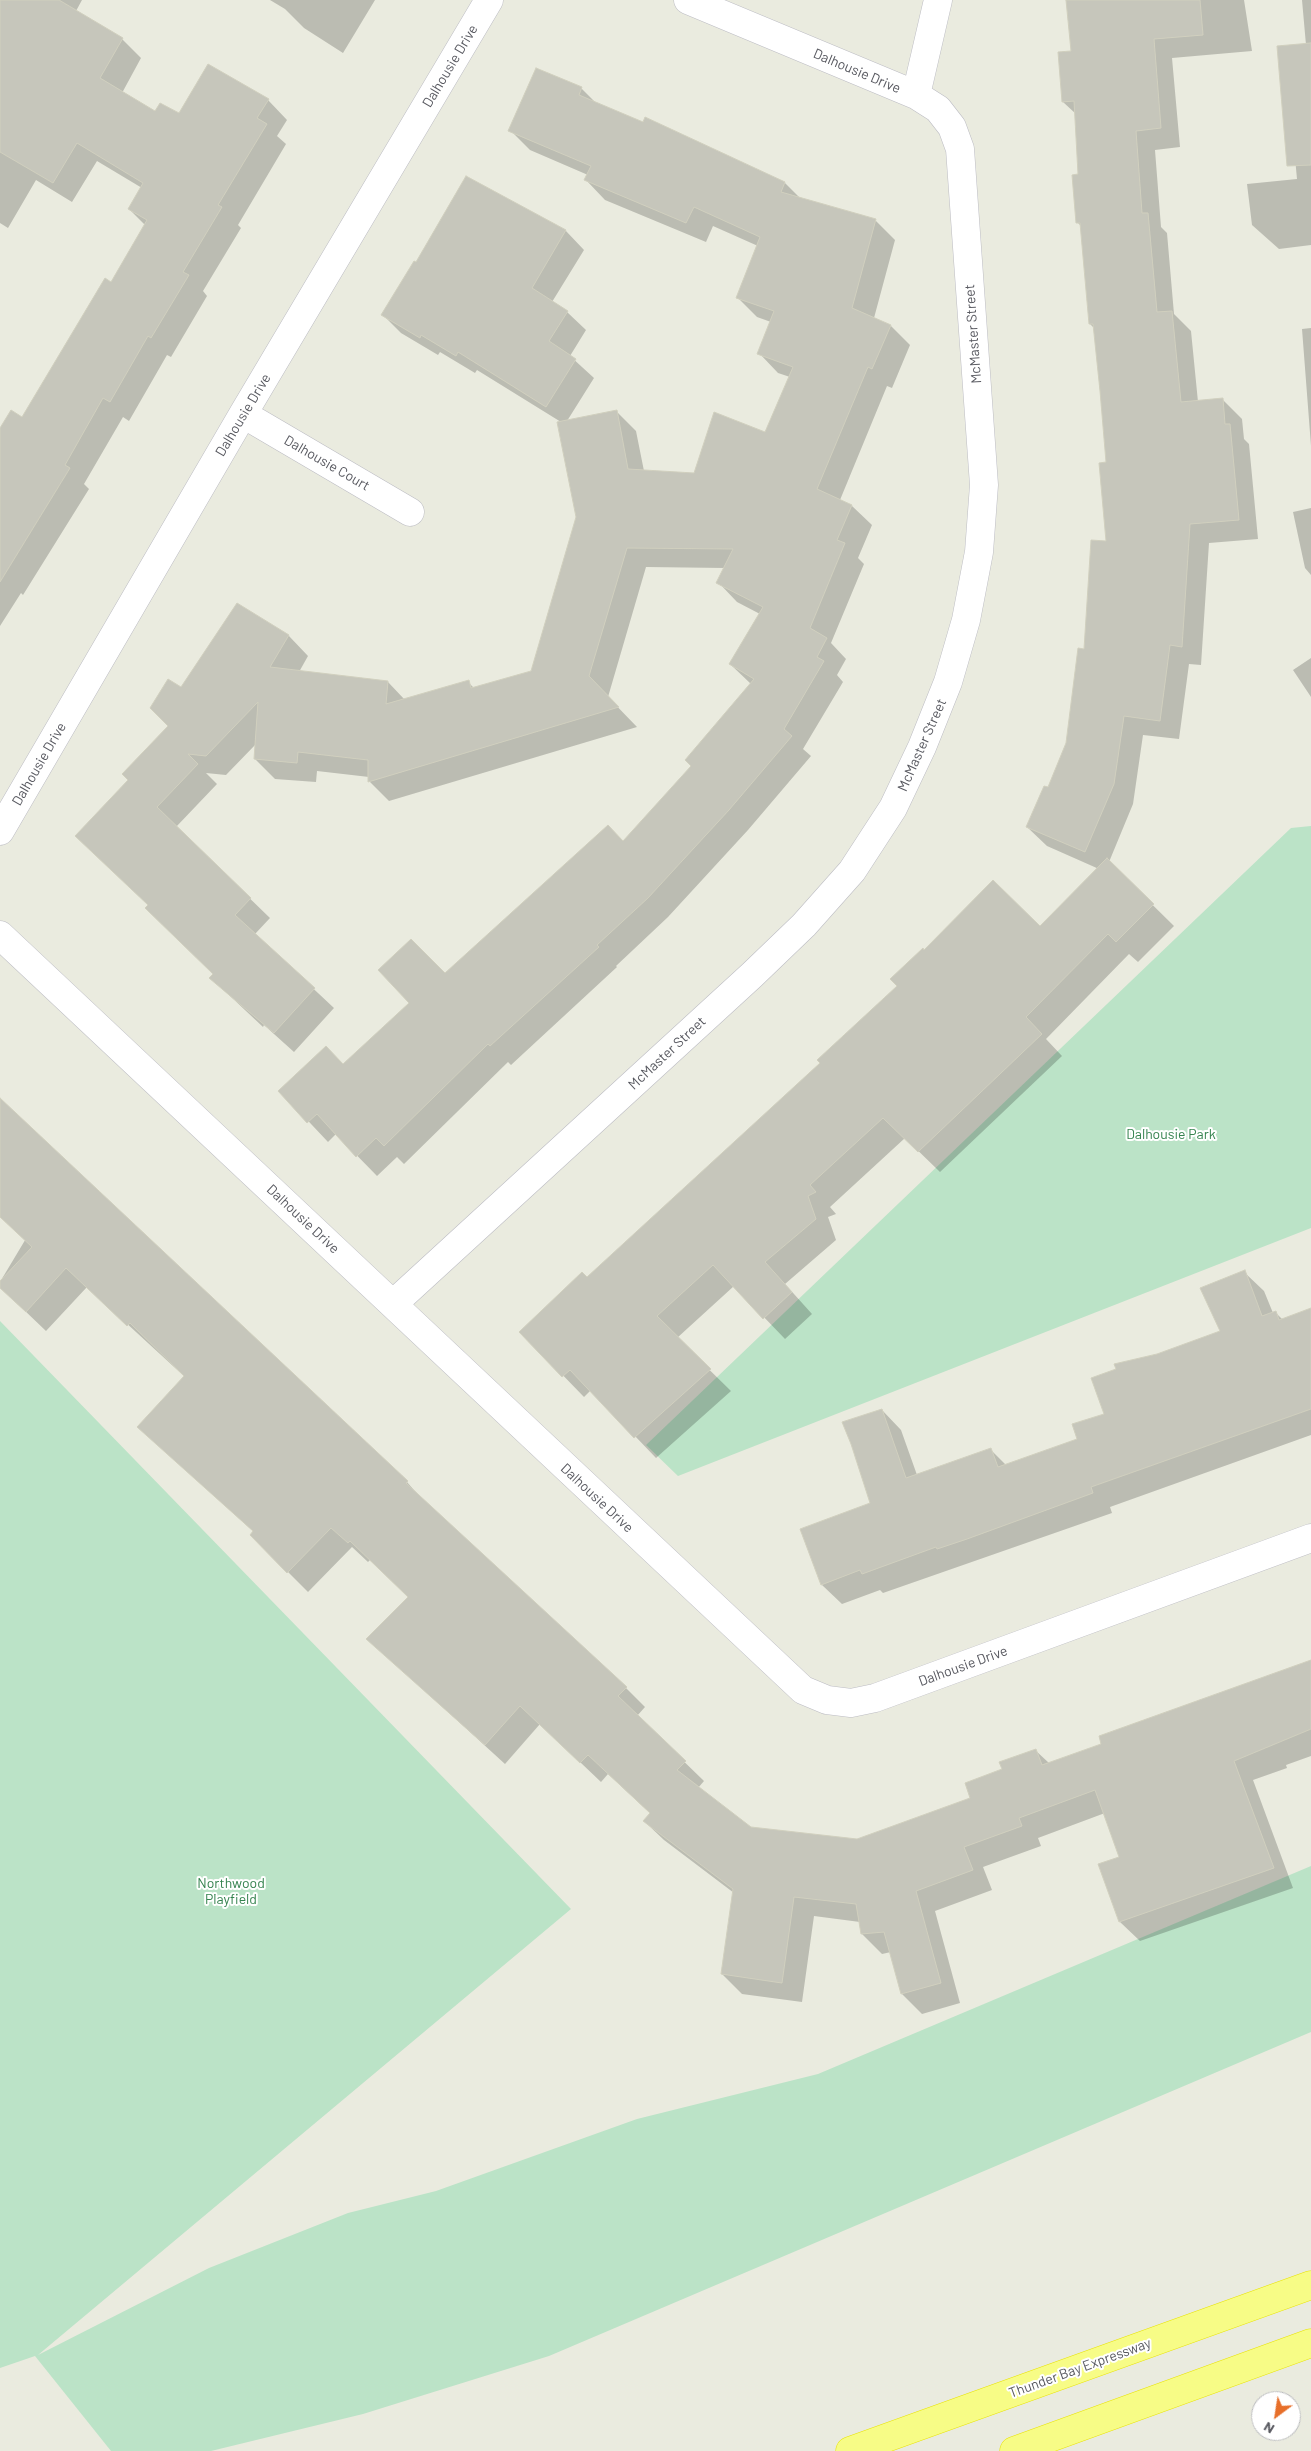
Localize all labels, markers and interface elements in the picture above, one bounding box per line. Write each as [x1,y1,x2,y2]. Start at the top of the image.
street label: Dalhousie Drive [419,22,481,110]
street label: Dalhousie Drive [811,45,903,97]
street label: McMaster Street [961,284,985,384]
street label: Dalhousie Drive [212,371,274,459]
street label: Dalhousie Court [281,432,373,494]
street label: McMaster Street [894,696,950,794]
street label: Dalhousie Drive [8,719,70,809]
street label: McMaster Street [625,1013,709,1093]
park label: Dalhousie Park [1126,1126,1216,1142]
street label: Dalhousie Drive [263,1181,343,1257]
street label: Dalhousie Drive [557,1460,637,1536]
street label: Dalhousie Drive [916,1642,1010,1690]
park label: Northwood Playfield [197,1875,265,1908]
street label: Thunder Bay Expressway [1007,2334,1153,2402]
north arrow [1251,2391,1301,2441]
text: N [1260,2419,1277,2438]

